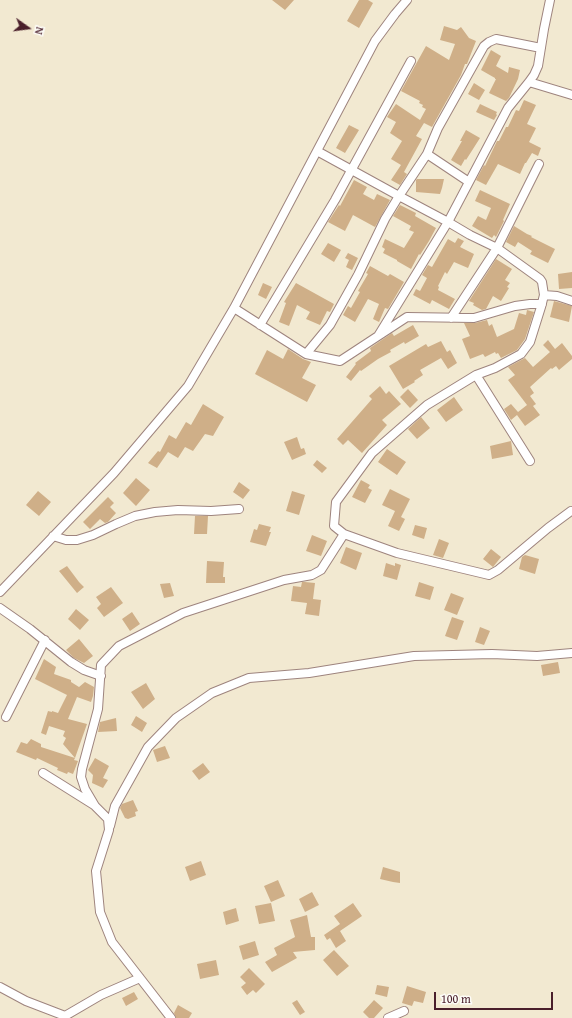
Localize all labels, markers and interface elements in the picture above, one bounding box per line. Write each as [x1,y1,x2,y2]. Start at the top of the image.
north arrow [8,8,48,48]
text: N [31,25,48,36]
scale bar [436,984,555,1010]
text: 100 m [441,990,471,1007]

